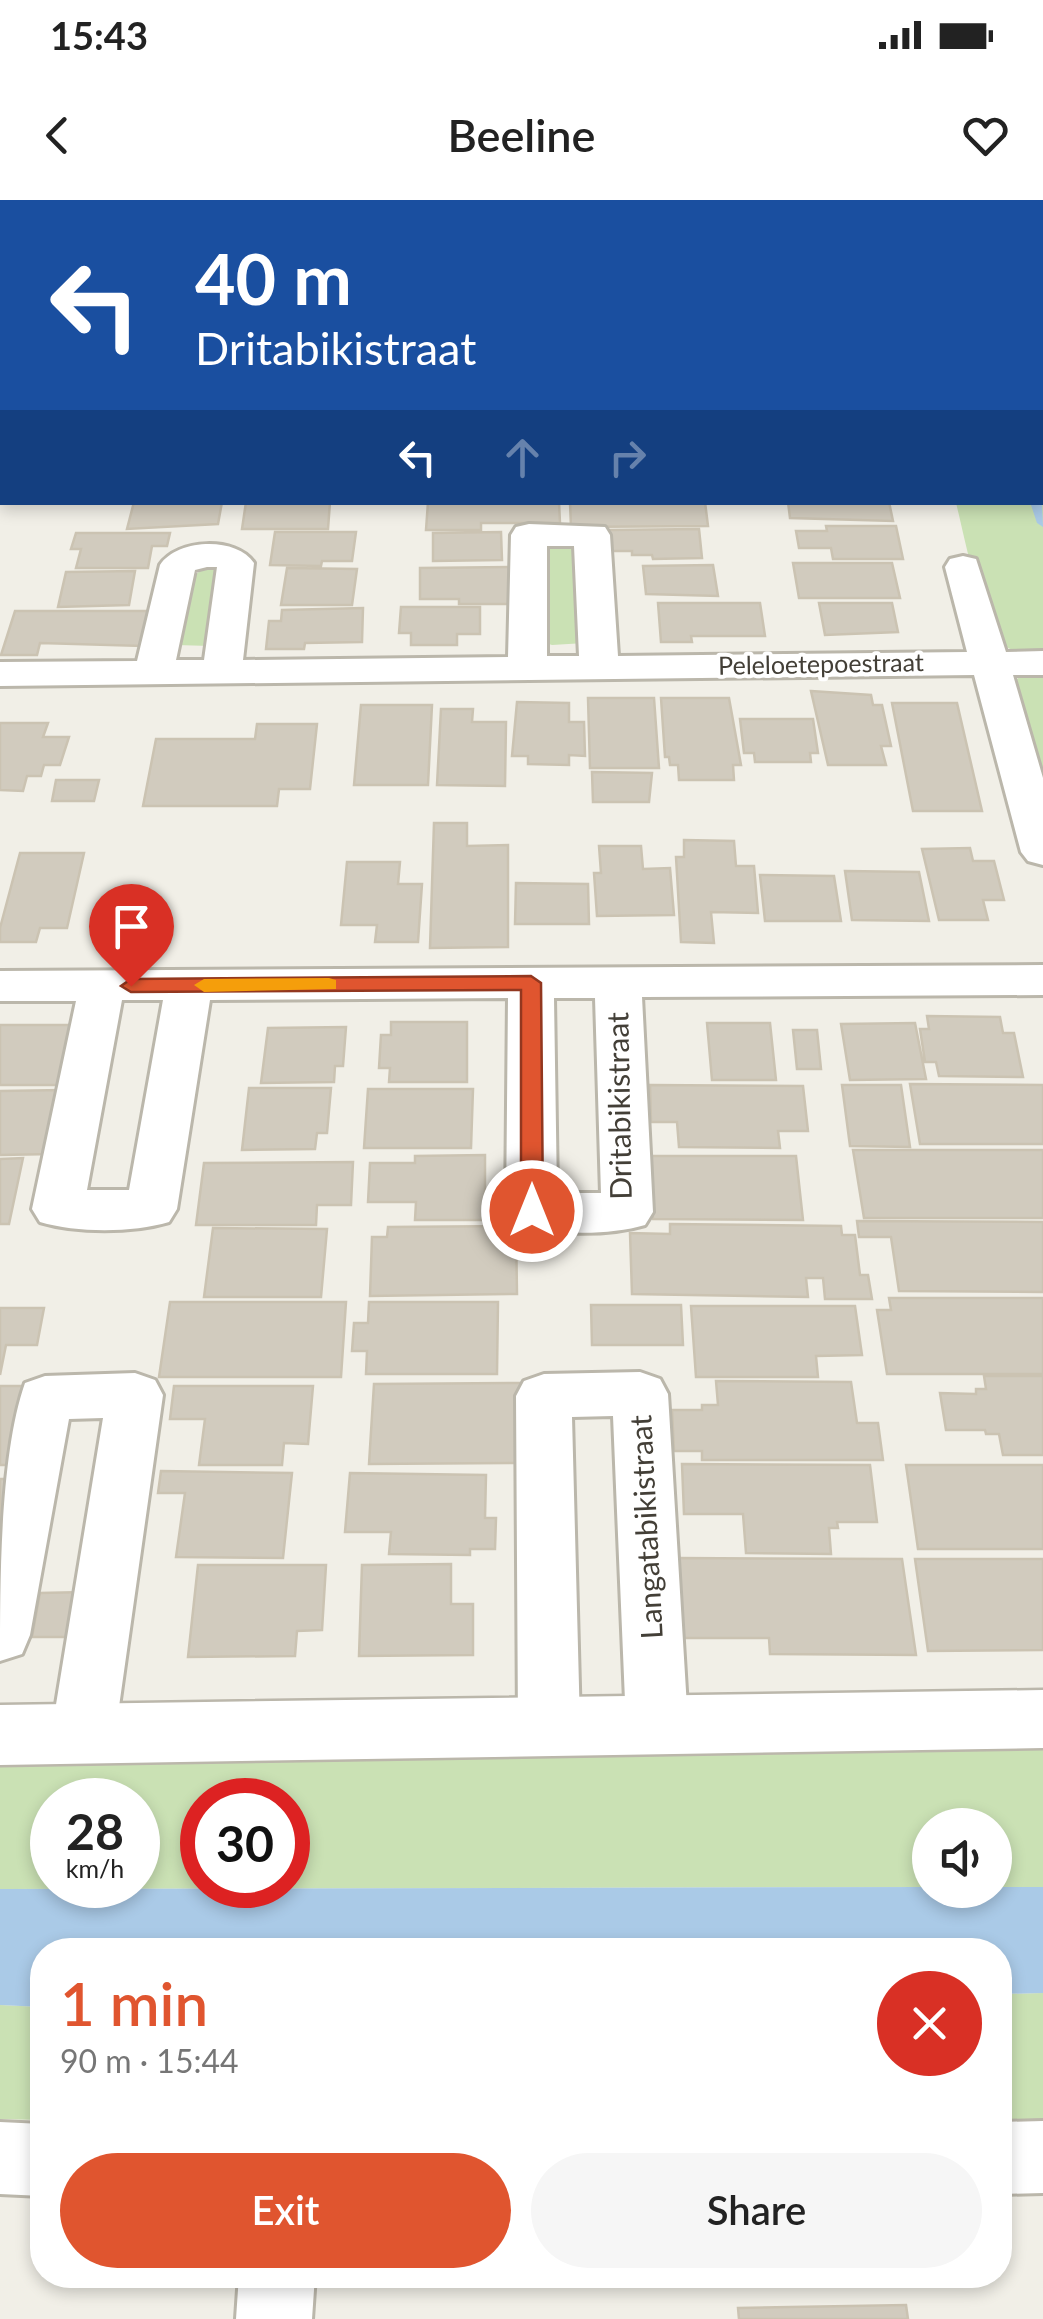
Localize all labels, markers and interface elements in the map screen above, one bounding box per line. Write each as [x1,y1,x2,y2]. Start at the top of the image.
text: 15:43 [50,12,148,58]
icon: back [30,108,85,163]
text: Beeline [447,108,596,162]
icon: heart [958,108,1013,163]
text: 40 m [195,236,352,320]
icon: left [30,240,160,370]
text: Dritabikistraat [195,321,476,375]
icon: left [390,430,445,485]
icon: ahead [495,430,550,485]
icon: right [600,430,655,485]
street label: Peleloetepoestraat [718,646,924,680]
pin [89,884,174,987]
icon: arrive [104,899,159,954]
street label: Dritabikistraat [598,1012,638,1200]
position arrow [480,1159,584,1263]
street label: Langatabikistraat [621,1414,669,1640]
speed limit sign: 30 [180,1778,310,1908]
text: 28 [66,1801,124,1861]
map controls [912,1808,1012,1908]
button: sound [912,1808,1012,1908]
text: km/h [66,1853,124,1883]
text: 1 min [60,1967,208,2039]
button: close [877,1971,982,2076]
text: 90 m · 15:44 [60,2041,239,2080]
button: Exit [60,2153,511,2268]
button: Share [531,2153,982,2268]

